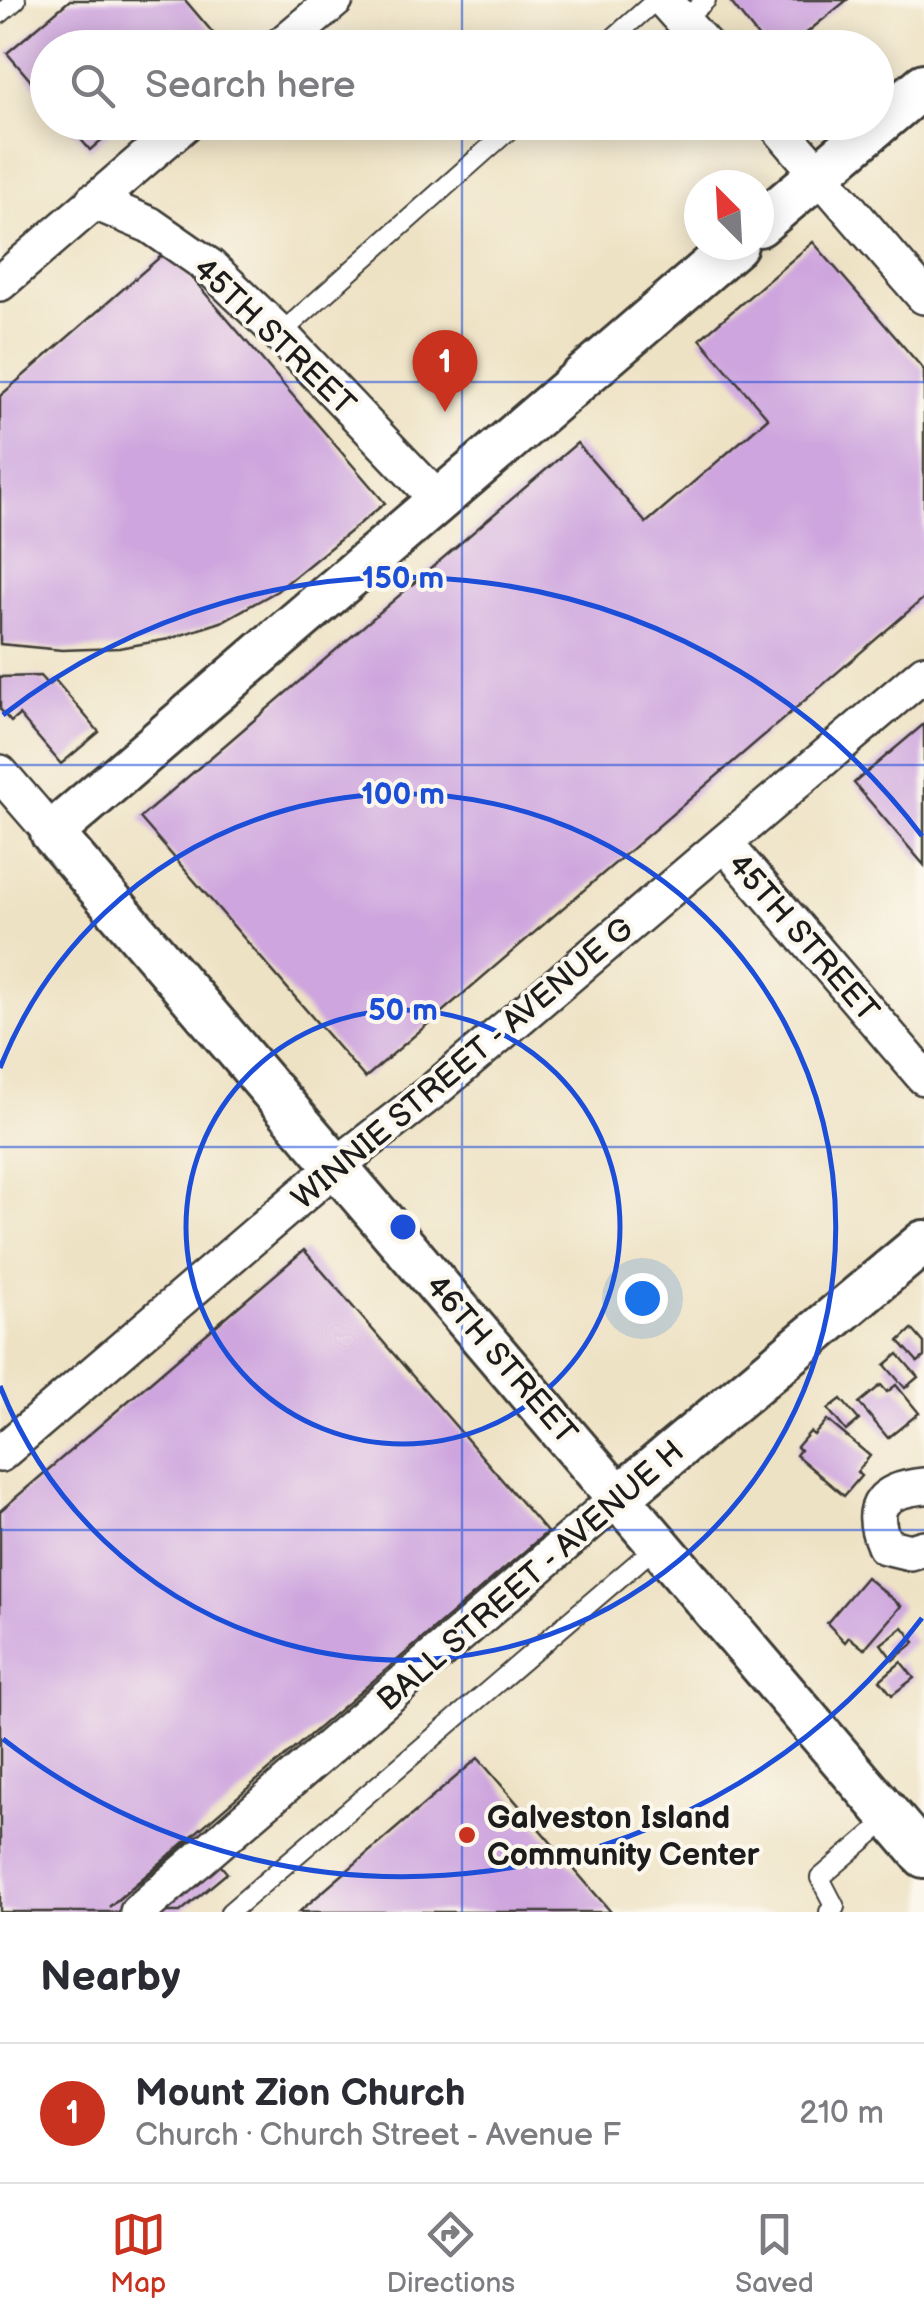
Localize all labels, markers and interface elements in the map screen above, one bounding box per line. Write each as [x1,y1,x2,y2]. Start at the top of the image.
search box [30,30,894,140]
icon: search [65,58,120,113]
text: Search here [145,63,356,108]
north arrow [684,170,774,260]
street label: 45TH STREET [185,250,363,424]
pin: 1 [412,330,478,412]
text: 150 m [362,561,444,597]
text: 100 m [361,777,445,813]
street label: 45TH STREET [719,846,887,1030]
street label: WINNIE STREET - AVENUE G [284,910,642,1218]
text: 50 m [368,993,438,1029]
centre of rings [385,1209,421,1245]
street label: 46TH STREET [417,1267,585,1453]
your location [617,1273,668,1324]
street label: BALL STREET - AVENUE H [370,1432,692,1720]
place label: Galveston Island Community Center [487,1799,760,1875]
marker: Galveston Island Community Center [456,1824,478,1846]
text: Nearby [40,1952,180,2003]
text: Mount Zion Church [135,2071,465,2116]
text: 1 [66,2094,79,2133]
text: 210 m [799,2094,884,2133]
text: Church · Church Street - Avenue F [135,2116,621,2155]
tab: Map [110,2207,166,2300]
tab: Directions [386,2207,515,2300]
tab: Saved [735,2207,814,2300]

